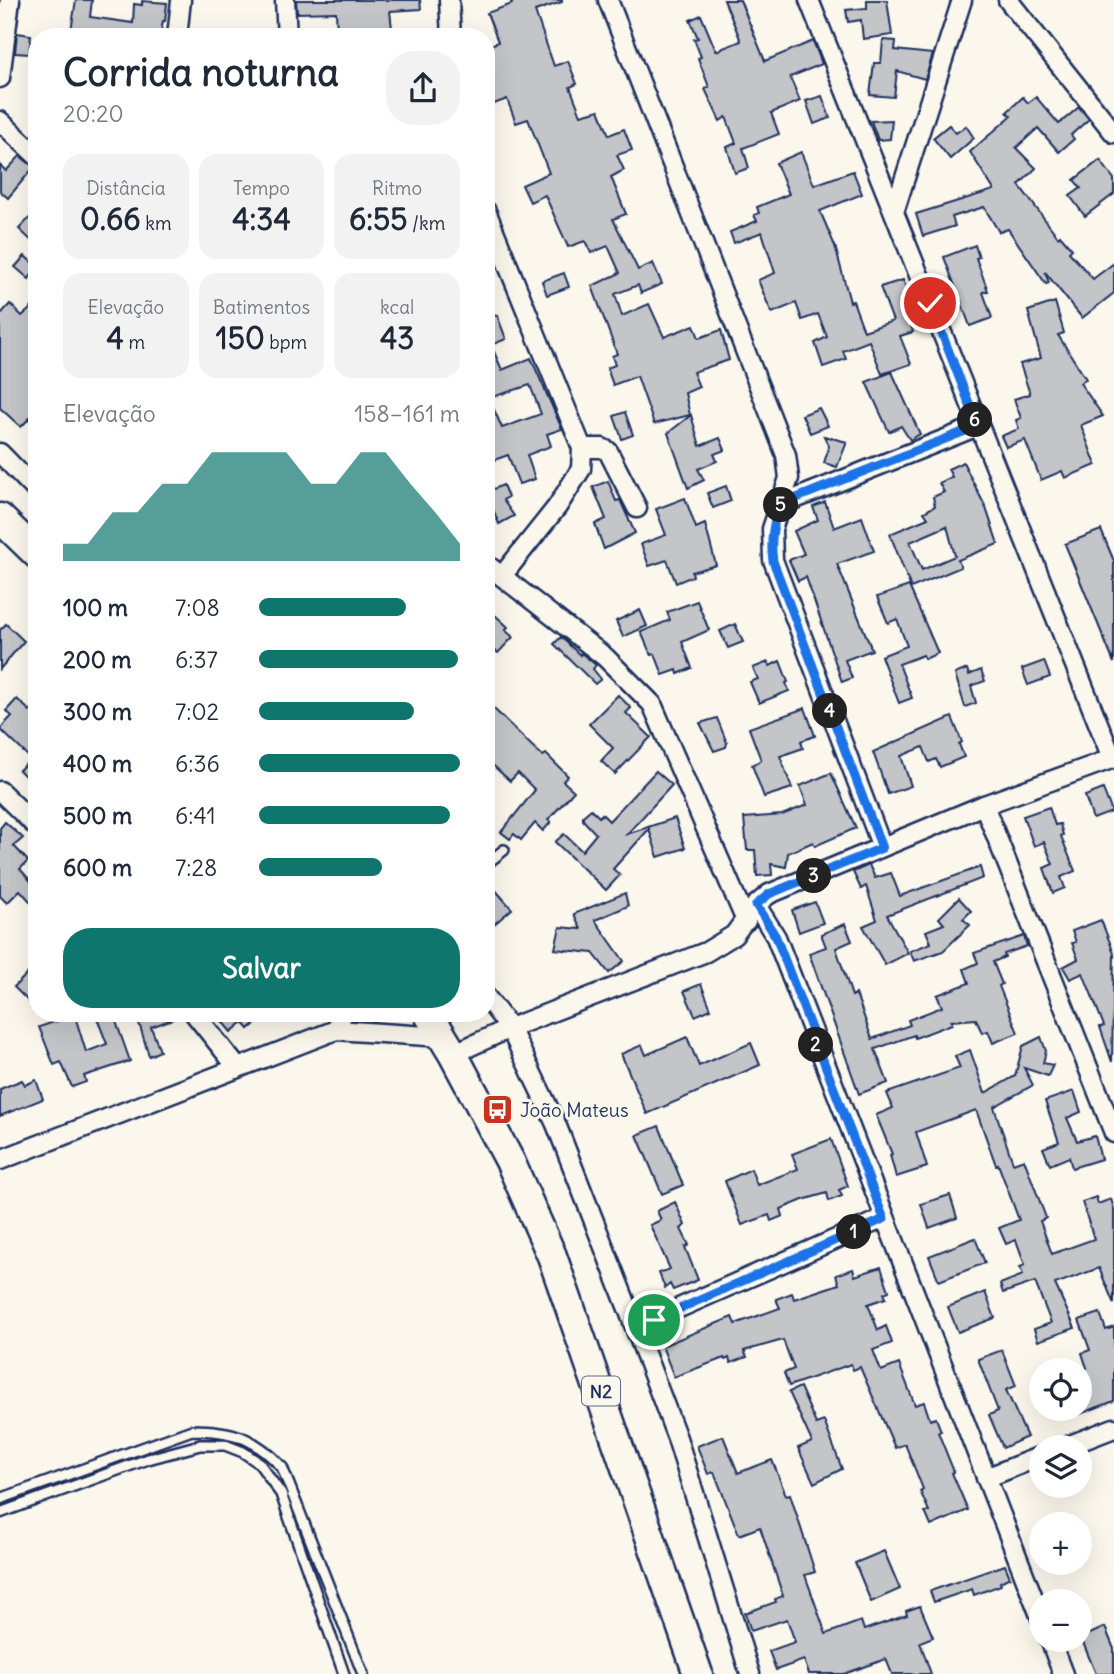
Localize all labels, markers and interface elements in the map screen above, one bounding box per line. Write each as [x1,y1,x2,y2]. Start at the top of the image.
text: Corrida noturna [63,49,339,96]
button: share [386,51,460,125]
text: 20:20 [63,99,124,128]
text: Distância [86,176,166,200]
text: Tempo [233,176,290,200]
text: Ritmo [372,176,422,200]
text: 0.66 [80,200,141,238]
text: 4:34 [232,200,291,238]
text: 6:55 [349,200,408,238]
text: km [141,211,172,235]
text: /km [408,211,445,235]
pin [900,273,960,333]
icon: check [911,284,949,322]
text: Elevação [88,295,164,319]
text: Batimentos [213,295,310,319]
text: kcal [380,295,414,319]
text: 4 [107,319,124,357]
text: 150 [216,319,265,357]
text: 43 [380,319,414,357]
text: m [124,330,145,354]
text: bpm [265,330,307,354]
text: Elevação [63,399,156,428]
text: 158–161 m [354,399,460,428]
pin: 6 [958,402,992,438]
text: 6 [969,407,980,431]
pin: 5 [764,488,798,522]
text: 5 [775,492,786,516]
text: 100 m [63,593,128,622]
text: 7:08 [175,593,220,622]
text: 200 m [63,645,132,674]
text: 6:37 [175,645,218,674]
pin: 4 [812,694,848,728]
text: 300 m [63,697,132,726]
text: 7:02 [175,697,219,726]
text: 4 [824,698,835,722]
text: 400 m [63,749,132,778]
text: 6:36 [175,749,220,778]
text: 500 m [63,801,132,830]
text: 6:41 [175,801,216,830]
text: 600 m [63,853,132,882]
text: 7:28 [175,853,217,882]
pin: 3 [796,858,832,894]
text: 3 [808,863,819,887]
button: Salvar [63,928,460,1008]
pin: 2 [798,1028,834,1062]
text: 2 [810,1032,821,1056]
bus stop icon: João Mateus [480,1093,514,1127]
place label: João Mateus [520,1098,629,1122]
pin: 1 [836,1214,872,1250]
text: 1 [850,1219,857,1243]
pin [624,1290,684,1350]
icon: arrive [635,1301,673,1339]
map controls [1029,1358,1092,1652]
button: locate [1029,1358,1092,1421]
road number: N2 [582,1376,620,1406]
button: layers [1029,1435,1092,1498]
button: + [1029,1512,1092,1575]
button: − [1029,1589,1092,1652]

